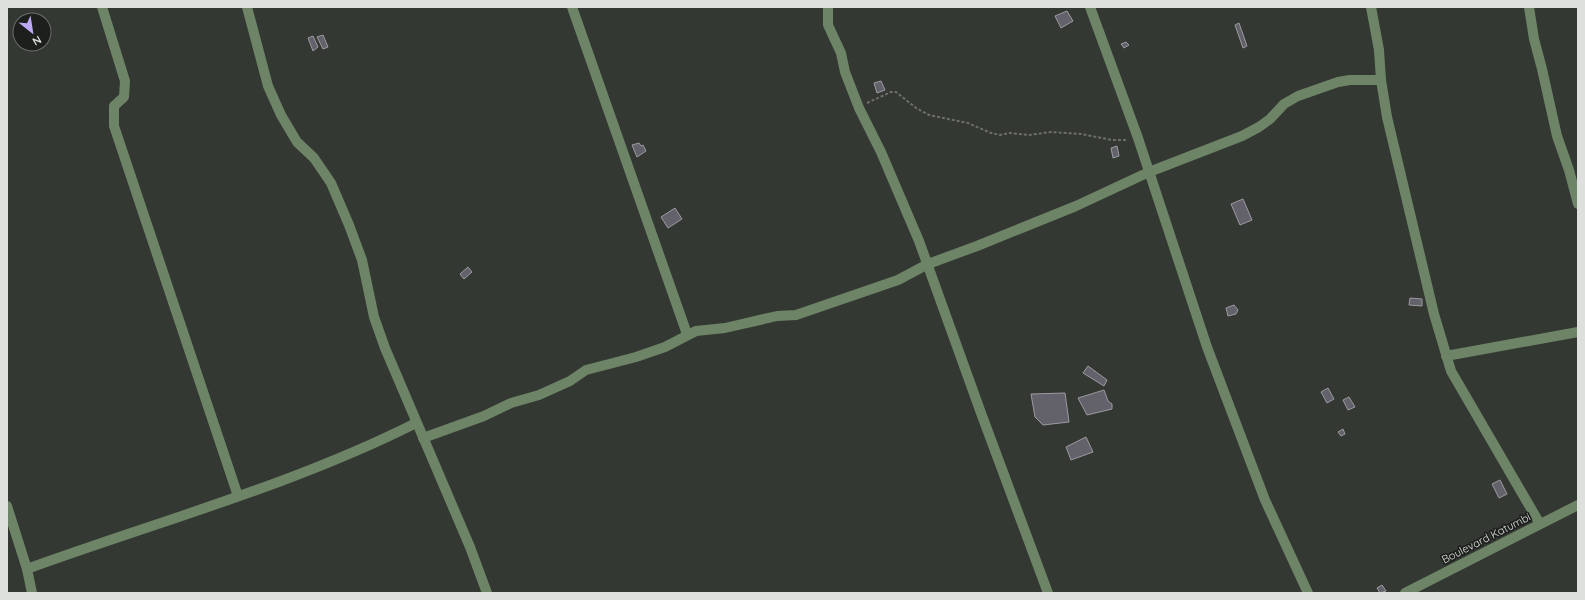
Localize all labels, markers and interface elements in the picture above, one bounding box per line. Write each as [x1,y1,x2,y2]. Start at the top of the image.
north arrow [12,12,52,52]
text: N [30,33,44,49]
street label: Boulevard Katumbi [1439,510,1533,566]

